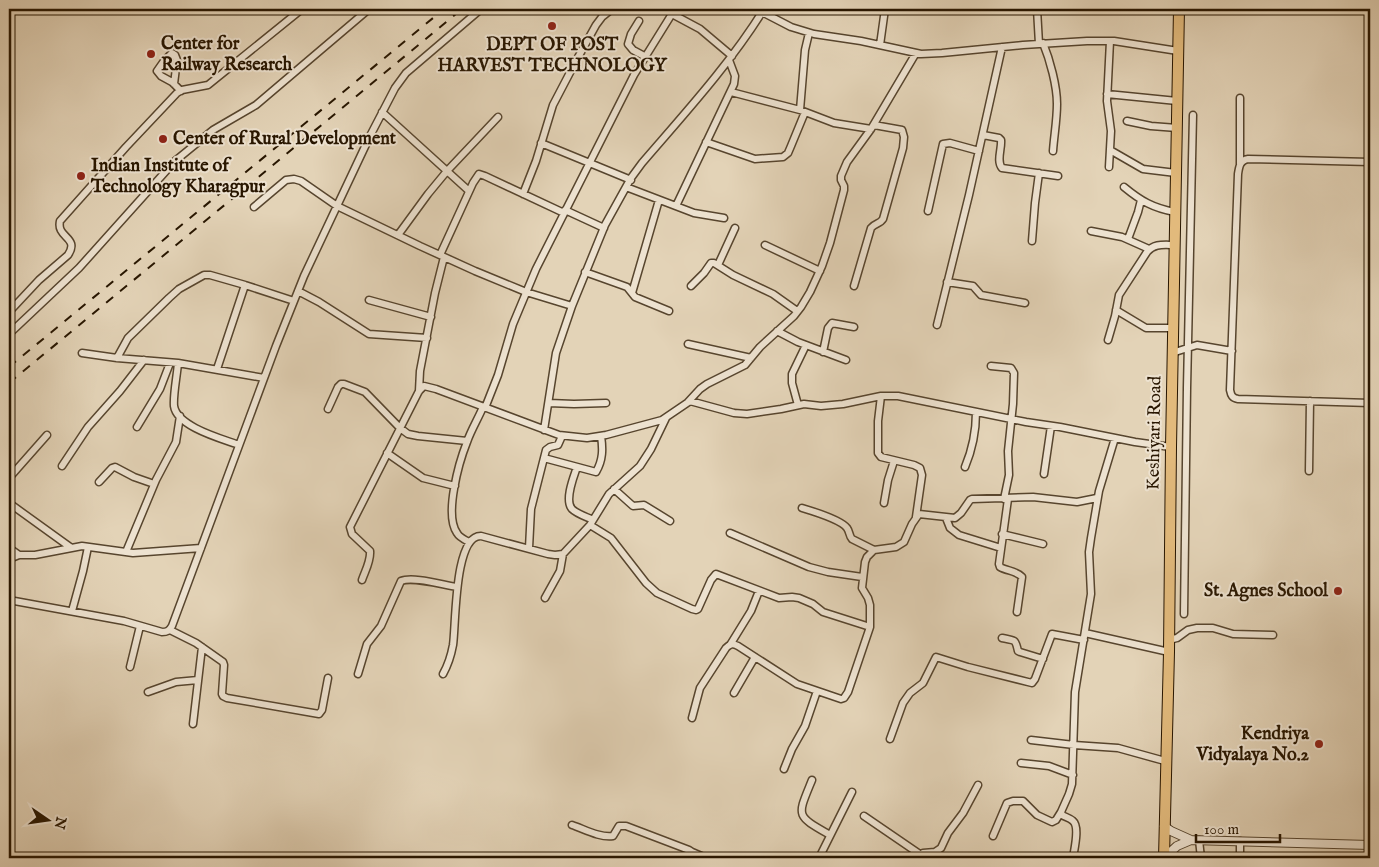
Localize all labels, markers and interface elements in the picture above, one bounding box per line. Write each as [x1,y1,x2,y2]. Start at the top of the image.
marker: DEPT OF POST HARVEST TECHNOLOGY [546,20,558,32]
place label: Center for Railway Research [161,33,293,77]
place label: DEPT OF POST HARVEST TECHNOLOGY [438,34,668,78]
marker: Center for Railway Research [145,48,157,60]
place label: Center of Rural Development [173,128,397,151]
marker: Center of Rural Development [157,133,169,145]
place label: Indian Institute of Technology Kharagpur [90,155,266,199]
marker: Indian Institute of Technology Kharagpur [75,170,87,182]
street label: Keshiyari Road [1143,375,1168,490]
place label: St. Agnes School [1204,580,1329,603]
marker: St. Agnes School [1332,585,1344,597]
place label: Kendriya Vidyalaya No.2 [1195,723,1310,767]
marker: Kendriya Vidyalaya No.2 [1313,738,1325,750]
north arrow [22,794,72,844]
scale bar [1196,812,1280,844]
text: N [50,814,70,831]
text: 100 m [1204,820,1240,839]

